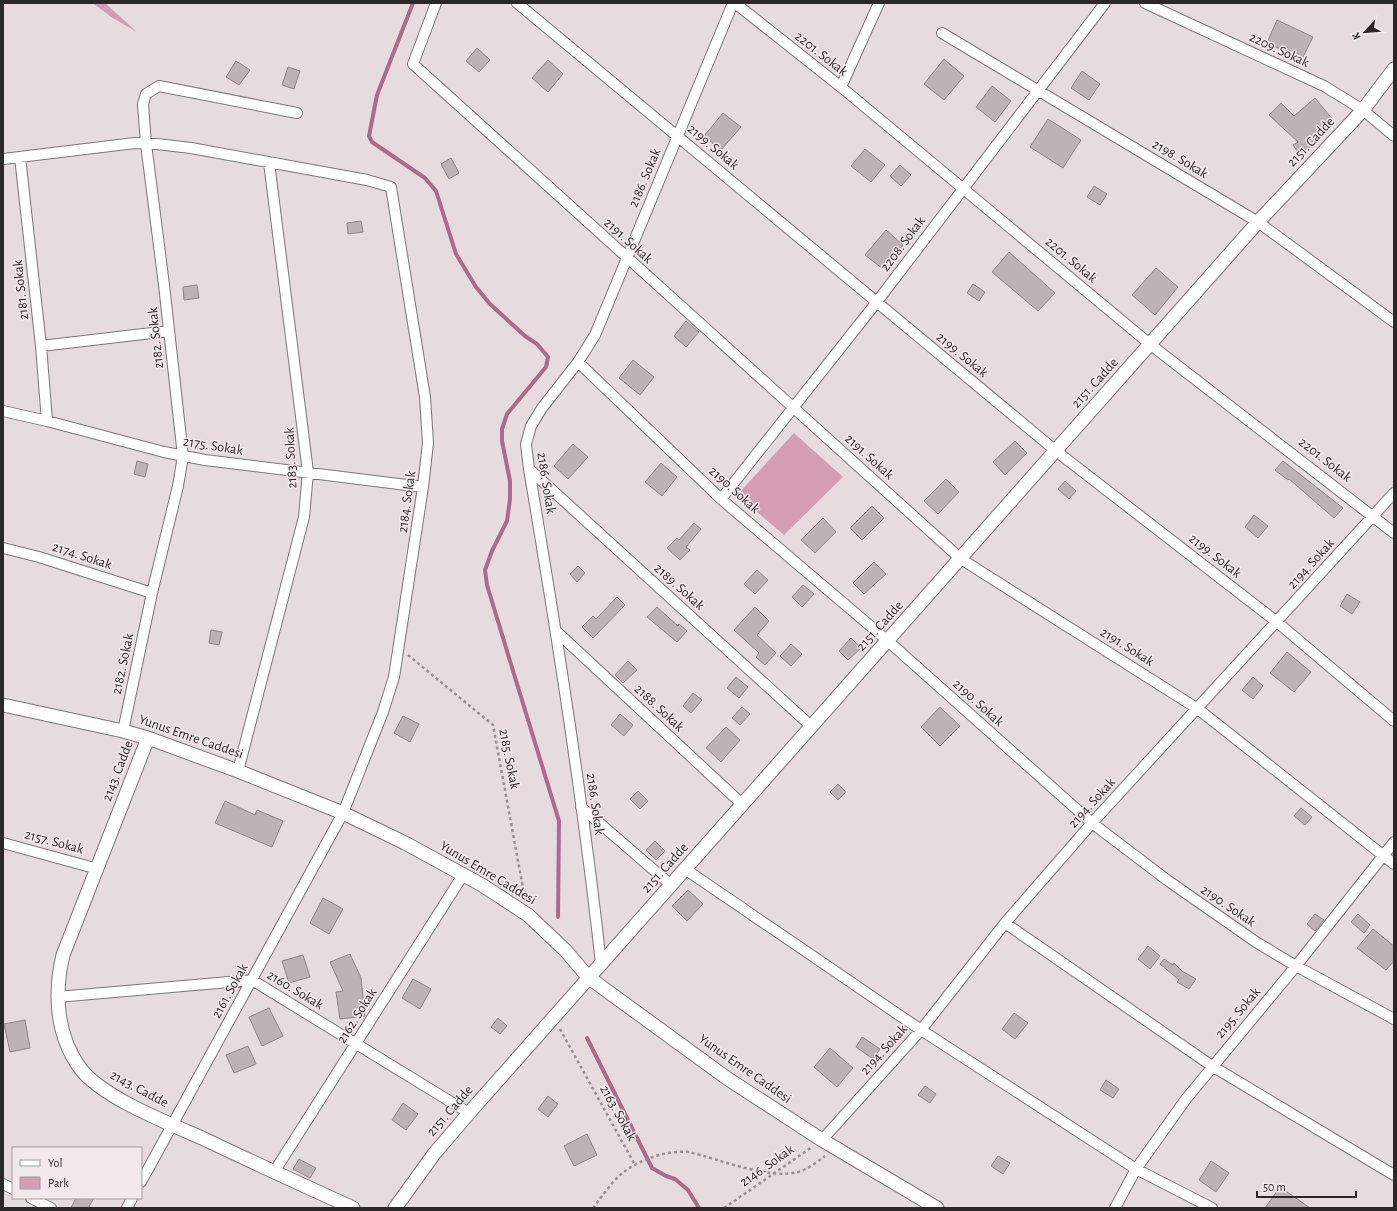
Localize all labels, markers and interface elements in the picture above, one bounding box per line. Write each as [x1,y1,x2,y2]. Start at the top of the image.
north arrow [1345,12,1385,52]
street label: 2201. Sokak [792,29,850,79]
street label: 2209. Sokak [1247,30,1312,70]
text: K [1350,30,1363,41]
street label: 2151. Cadde [1285,115,1337,169]
street label: 2199. Sokak [685,122,742,173]
street label: 2198. Sokak [1150,137,1211,181]
street label: 2186. Sokak [626,146,664,209]
street label: 2208. Sokak [878,214,928,274]
street label: 2191. Sokak [601,216,656,267]
street label: 2201. Sokak [1043,235,1100,286]
street label: 2181. Sokak [11,259,31,321]
street label: 2182. Sokak [146,306,166,369]
street label: 2199. Sokak [933,330,991,380]
street label: 2151. Cadde [1069,355,1121,411]
street label: 2183. Sokak [282,426,300,489]
street label: 2191. Sokak [842,432,897,483]
street label: 2175. Sokak [182,434,245,458]
street label: 2201. Sokak [1296,435,1354,485]
street label: 2186. Sokak [534,451,558,515]
street label: 2190. Sokak [706,464,762,517]
street label: 2184. Sokak [396,470,418,534]
street label: 2199. Sokak [1186,531,1244,581]
street label: 2194. Sokak [1285,536,1337,592]
street label: 2174. Sokak [51,540,114,572]
street label: 2189. Sokak [651,561,707,613]
street label: 2151. Cadde [854,598,906,654]
street label: 2191. Sokak [1098,625,1157,669]
street label: 2182. Sokak [110,632,136,696]
street label: 2190. Sokak [950,677,1006,730]
street label: 2188. Sokak [632,682,687,735]
street label: Yunus Emre Caddesi [137,713,245,761]
street label: 2185. Sokak [496,728,522,791]
street label: 2143. Cadde [100,739,136,803]
street label: 2186. Sokak [584,772,606,836]
street label: 2194. Sokak [1066,775,1118,831]
street label: 2157. Sokak [23,827,86,857]
street label: Yunus Emre Caddesi [437,839,539,907]
street label: 2151. Cadde [639,840,691,896]
street label: 2190. Sokak [1198,883,1258,930]
street label: 2161. Sokak [209,961,251,1021]
street label: 2160. Sokak [264,968,326,1012]
street label: 2195. Sokak [1213,985,1263,1041]
street label: 2162. Sokak [335,986,380,1046]
street label: 2194. Sokak [858,1022,910,1078]
street label: Yunus Emre Caddesi [696,1032,794,1106]
street label: 2143. Cadde [108,1068,170,1110]
street label: 2151. Cadde [424,1083,476,1139]
street label: 2163. Sokak [597,1083,639,1144]
street label: 2146. Sokak [738,1142,797,1190]
legend [12,1147,142,1199]
text: Yol [48,1157,62,1169]
scale bar [1257,1173,1356,1199]
text: Park [48,1177,69,1189]
text: 50 m [1263,1181,1286,1193]

